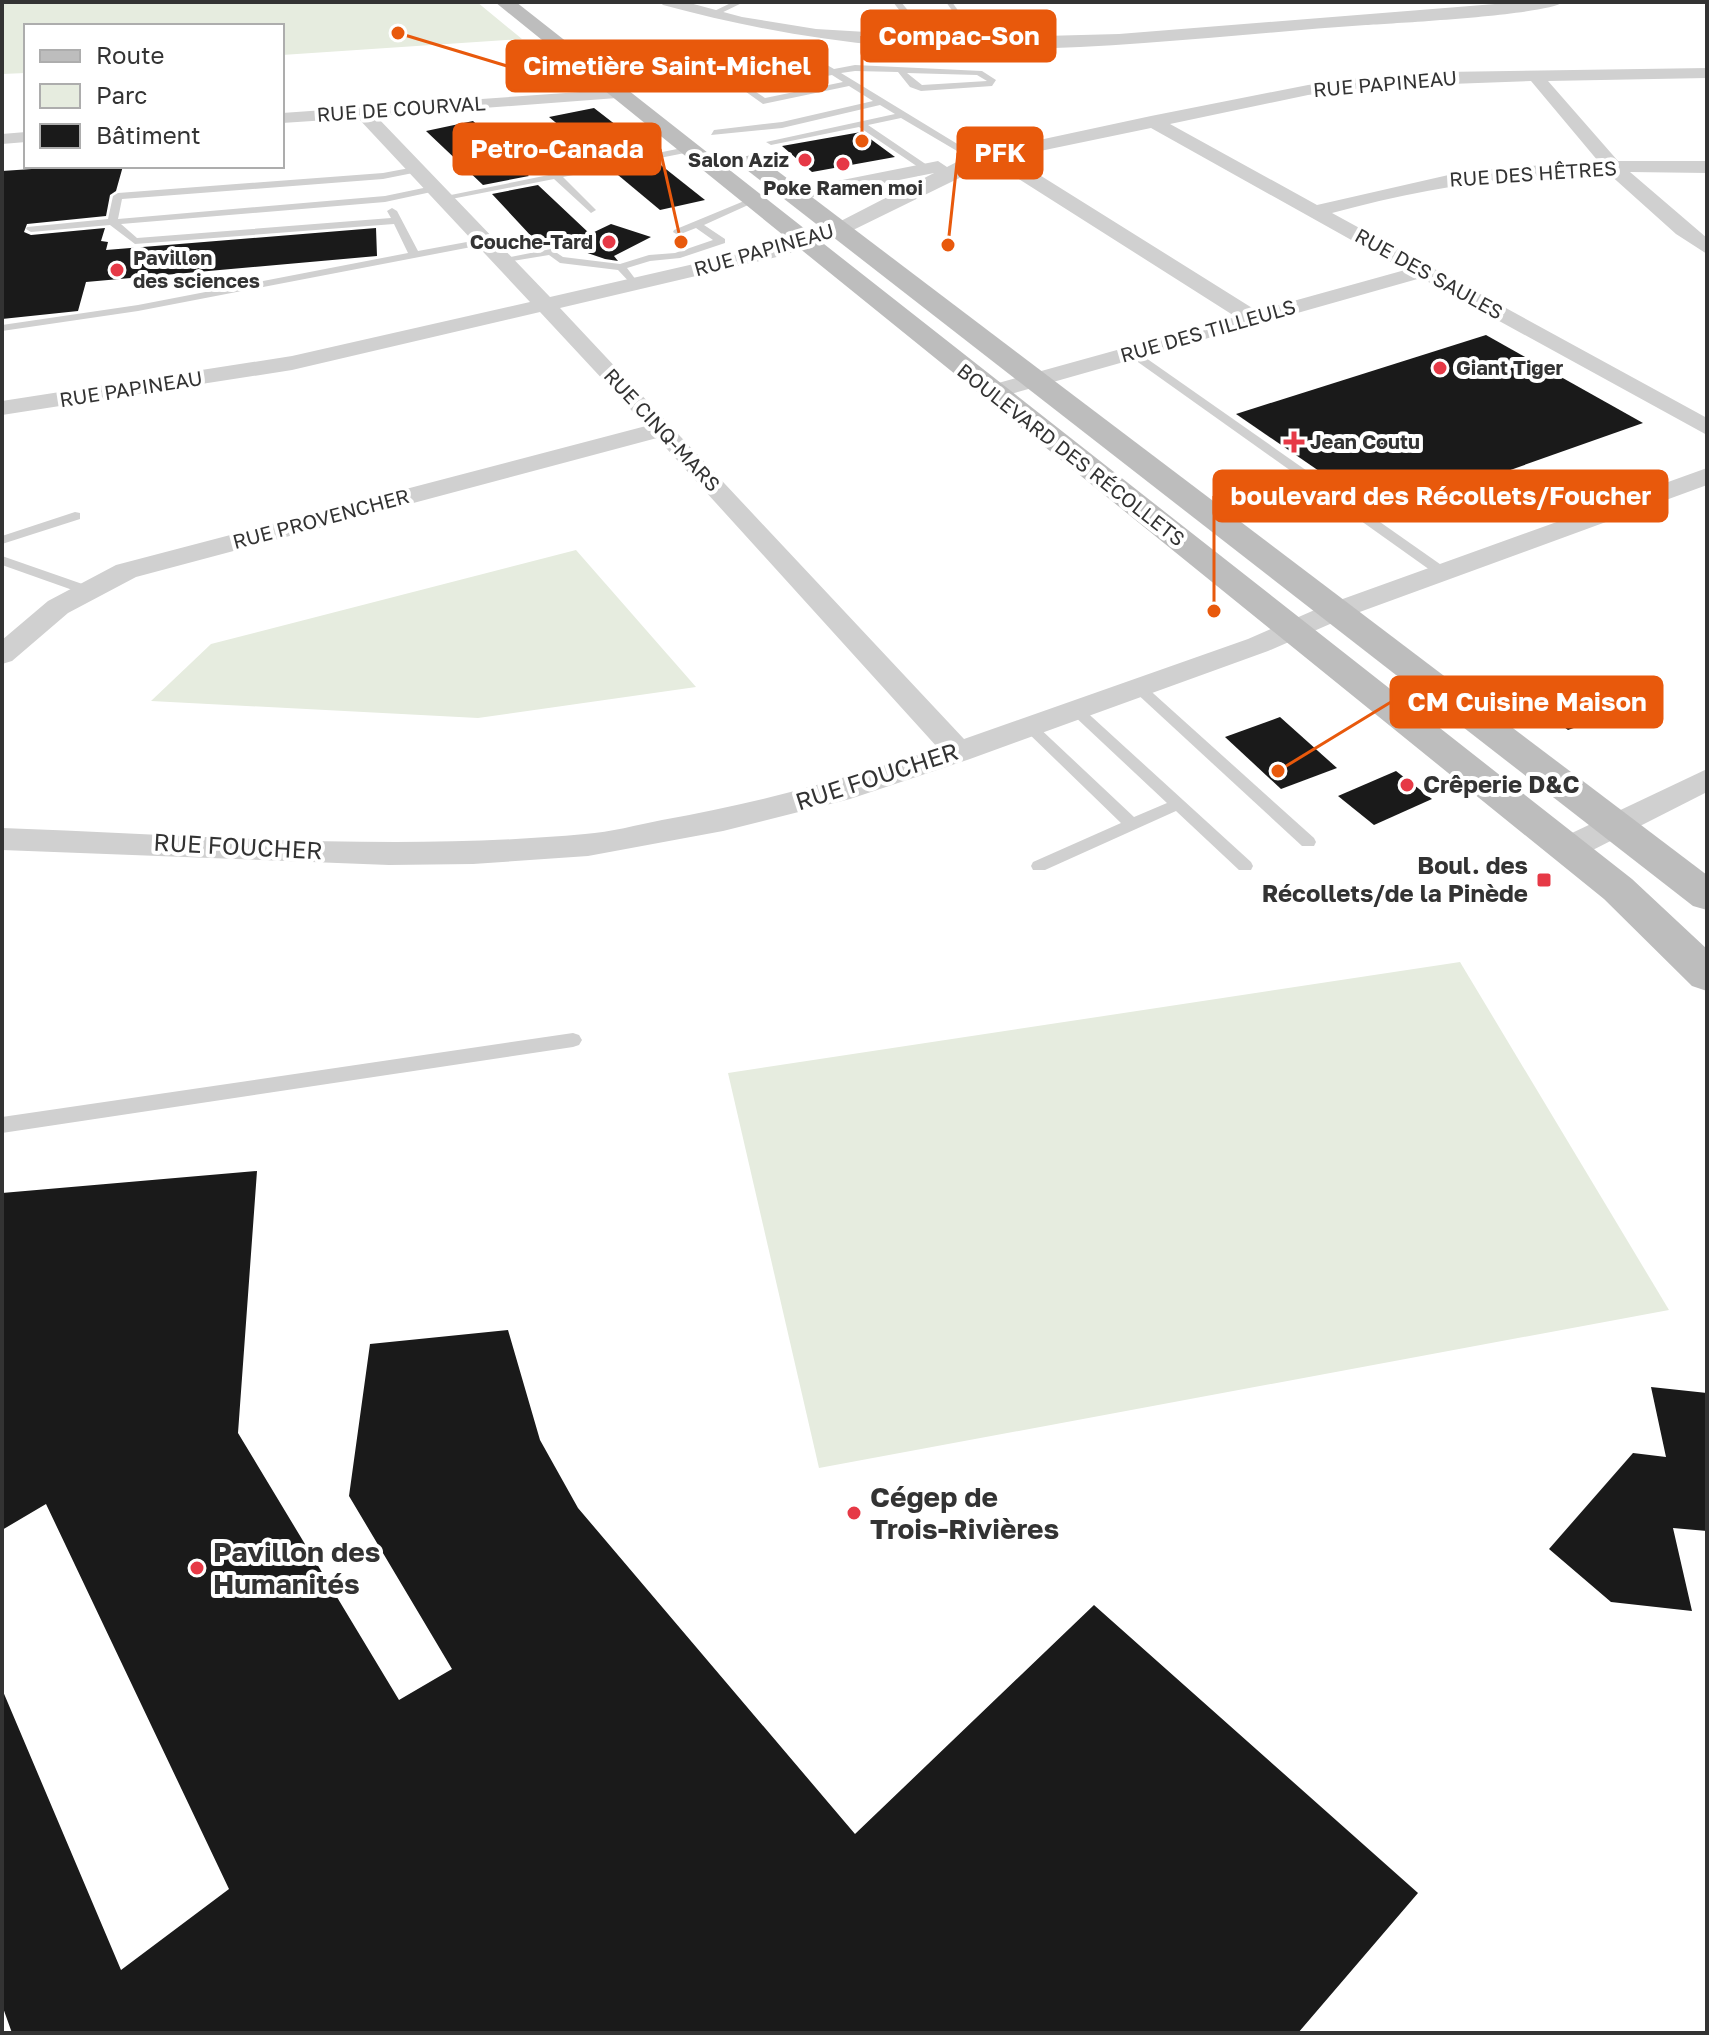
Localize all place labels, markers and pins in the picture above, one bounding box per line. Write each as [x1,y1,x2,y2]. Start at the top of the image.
callout: Compac-Son [862,11,1055,61]
callout: Cimetière Saint-Michel [507,41,827,91]
callout: Petro-Canada [454,124,660,174]
callout: PFK [958,128,1042,178]
place label: Salon Aziz [688,147,789,171]
marker: Salon Aziz [796,151,814,169]
marker: Poke Ramen moi [834,155,852,173]
place label: Poke Ramen moi [763,175,923,199]
place label: Couche-Tard [470,229,593,253]
marker: Couche-Tard [600,233,618,251]
place label: Pavillon des sciences [133,245,260,292]
marker: Pavillon des sciences [108,261,126,279]
place label: Giant Tiger [1456,355,1563,379]
marker: Giant Tiger [1431,359,1449,377]
place label: Jean Coutu [1310,429,1420,453]
marker: Jean Coutu [1285,433,1303,451]
callout: boulevard des Récollets/Foucher [1214,471,1667,521]
callout: CM Cuisine Maison [1391,677,1662,727]
place label: Crêperie D&C [1423,769,1579,798]
marker: Crêperie D&C [1398,776,1416,794]
place label: Boul. des Récollets/de la Pinède [1262,850,1528,907]
marker: Boul. des Récollets/de la Pinède [1535,871,1553,889]
place label: Cégep de Trois-Rivières [870,1480,1059,1545]
marker: Cégep de Trois-Rivières [845,1504,863,1522]
place label: Pavillon des Humanités [213,1535,380,1600]
marker: Pavillon des Humanités [188,1559,206,1577]

